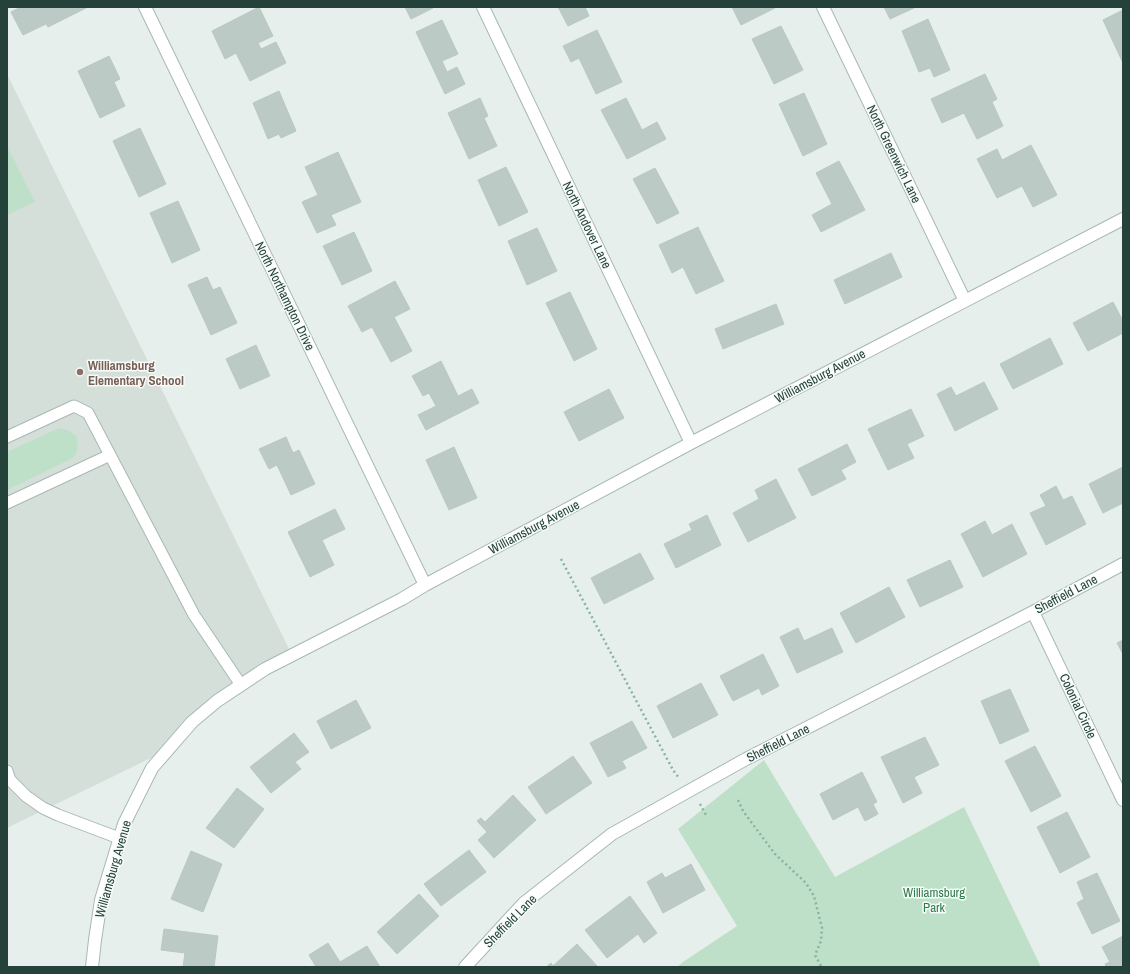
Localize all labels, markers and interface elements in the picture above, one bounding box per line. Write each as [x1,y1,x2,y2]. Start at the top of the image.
street label: North Greenwich Lane [863,102,925,206]
street label: North Andover Lane [559,179,615,271]
street label: North Northampton Drive [251,239,319,353]
street label: Williamsburg Avenue [772,345,868,407]
place label: Williamsburg Elementary School [88,357,184,389]
marker: Williamsburg Elementary School [75,367,85,377]
street label: Williamsburg Avenue [486,496,582,558]
street label: Sheffield Lane [1032,570,1100,618]
street label: Colonial Circle [1056,671,1101,741]
street label: Sheffield Lane [744,720,812,766]
street label: Williamsburg Avenue [91,818,135,920]
park label: Williamsburg Park [903,884,965,916]
street label: Sheffield Lane [480,891,540,951]

